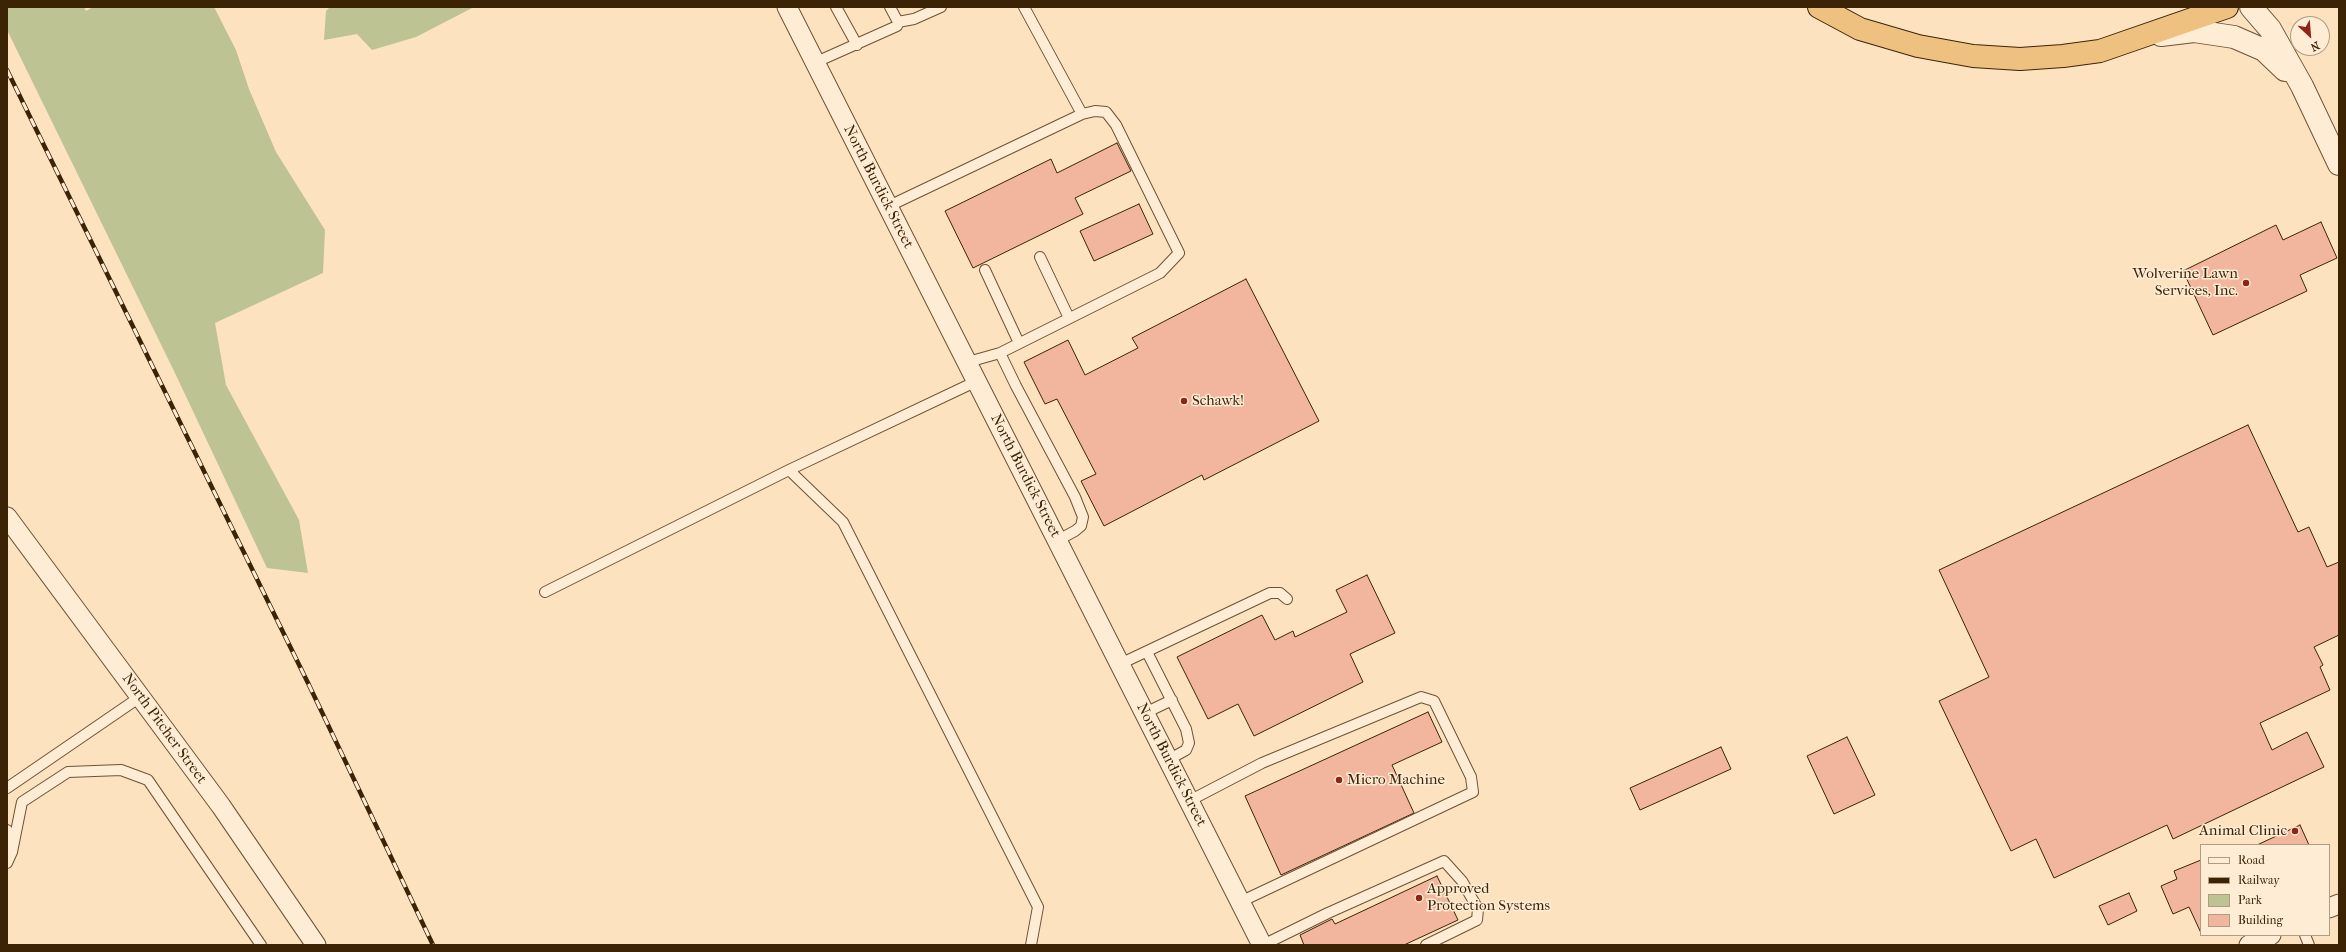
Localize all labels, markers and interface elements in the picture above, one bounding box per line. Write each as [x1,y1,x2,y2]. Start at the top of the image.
north arrow [2290,16,2330,56]
text: N [2308,39,2322,54]
street label: North Burdick Street [839,122,917,252]
place label: Wolverine Lawn Services, Inc. [2133,265,2238,300]
marker: Wolverine Lawn Services, Inc. [2241,278,2251,288]
place label: Schawk! [1192,392,1244,410]
marker: Schawk! [1179,396,1189,406]
street label: North Burdick Street [986,411,1064,541]
street label: North Pitcher Street [118,670,210,788]
street label: North Burdick Street [1132,700,1210,830]
place label: Micro Machine [1347,771,1445,789]
marker: Micro Machine [1334,775,1344,785]
place label: Animal Clinic [2199,822,2287,840]
marker: Animal Clinic [2290,826,2300,836]
legend [2200,844,2330,936]
text: Road [2238,853,2265,867]
text: Railway [2238,873,2280,887]
place label: Approved Protection Systems [1427,880,1550,915]
marker: Approved Protection Systems [1414,893,1424,903]
text: Park [2238,893,2262,907]
text: Building [2238,913,2283,927]

